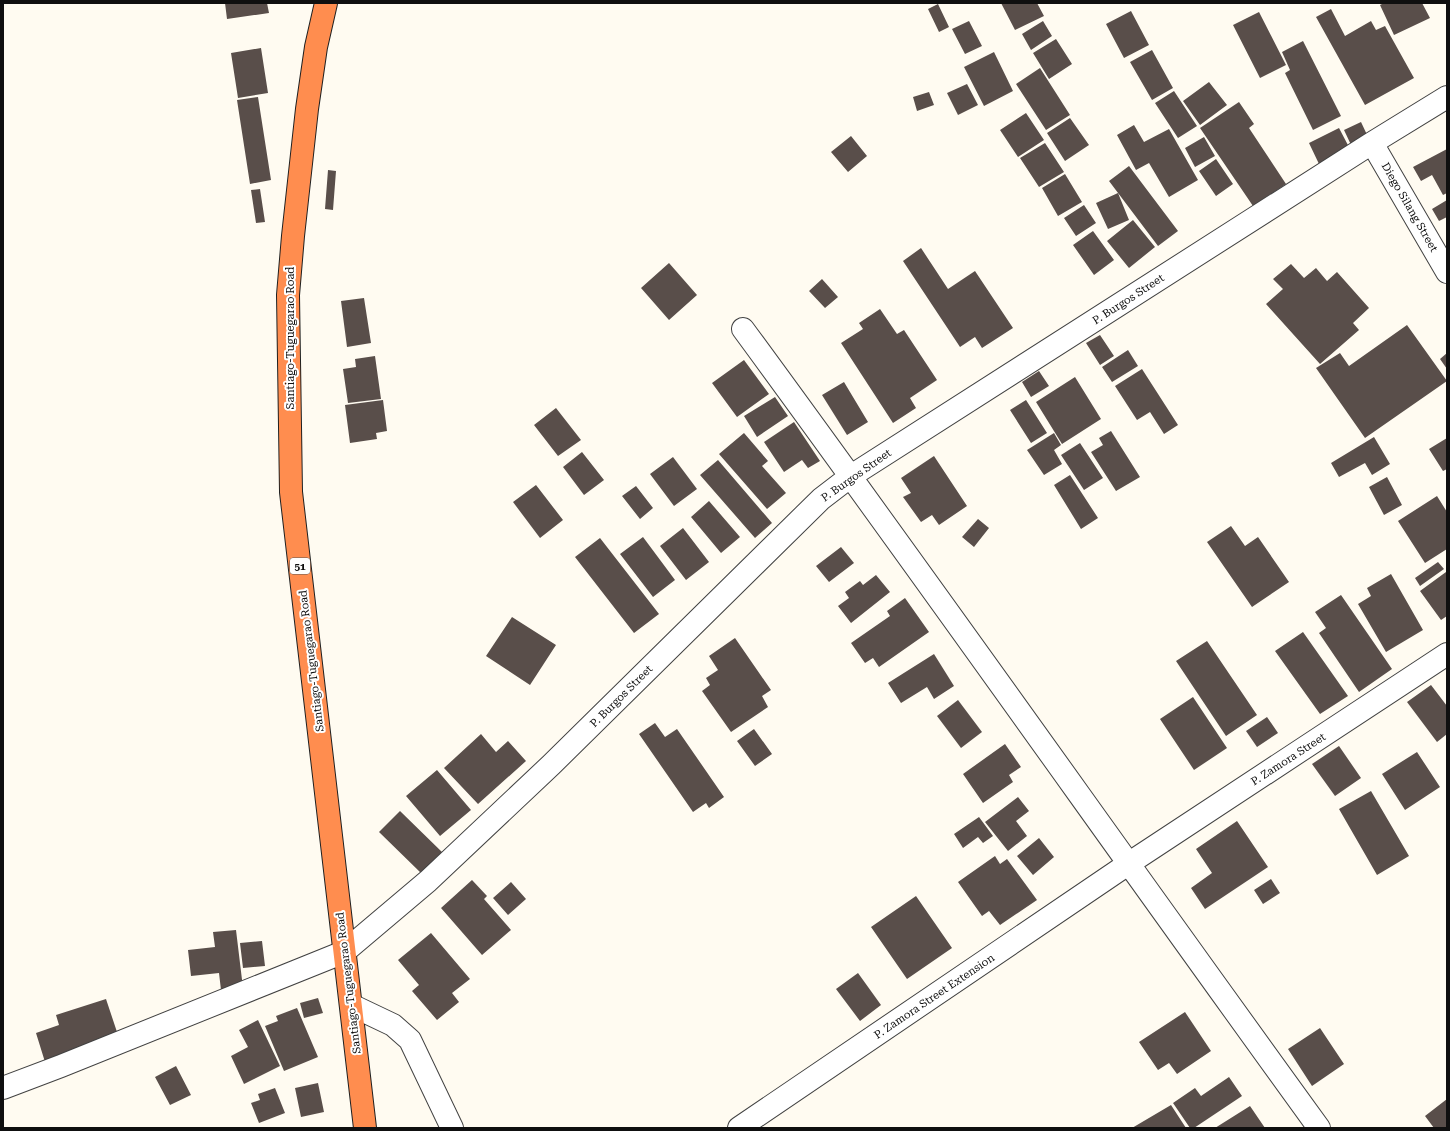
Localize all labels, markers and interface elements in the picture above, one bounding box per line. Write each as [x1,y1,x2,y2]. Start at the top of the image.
street label: Diego Silang Street [1379,160,1440,254]
street label: Santiago-Tuguegarao Road [284,267,297,409]
street label: P. Burgos Street [1090,271,1166,327]
street label: P. Burgos Street [819,446,894,504]
road number: 51 [290,558,310,574]
street label: Santiago-Tuguegarao Road [296,589,327,733]
street label: P. Burgos Street [588,663,655,730]
street label: P. Zamora Street [1249,730,1328,788]
street label: Santiago-Tuguegarao Road [333,911,364,1055]
street label: P. Zamora Street Extension [872,951,997,1042]

